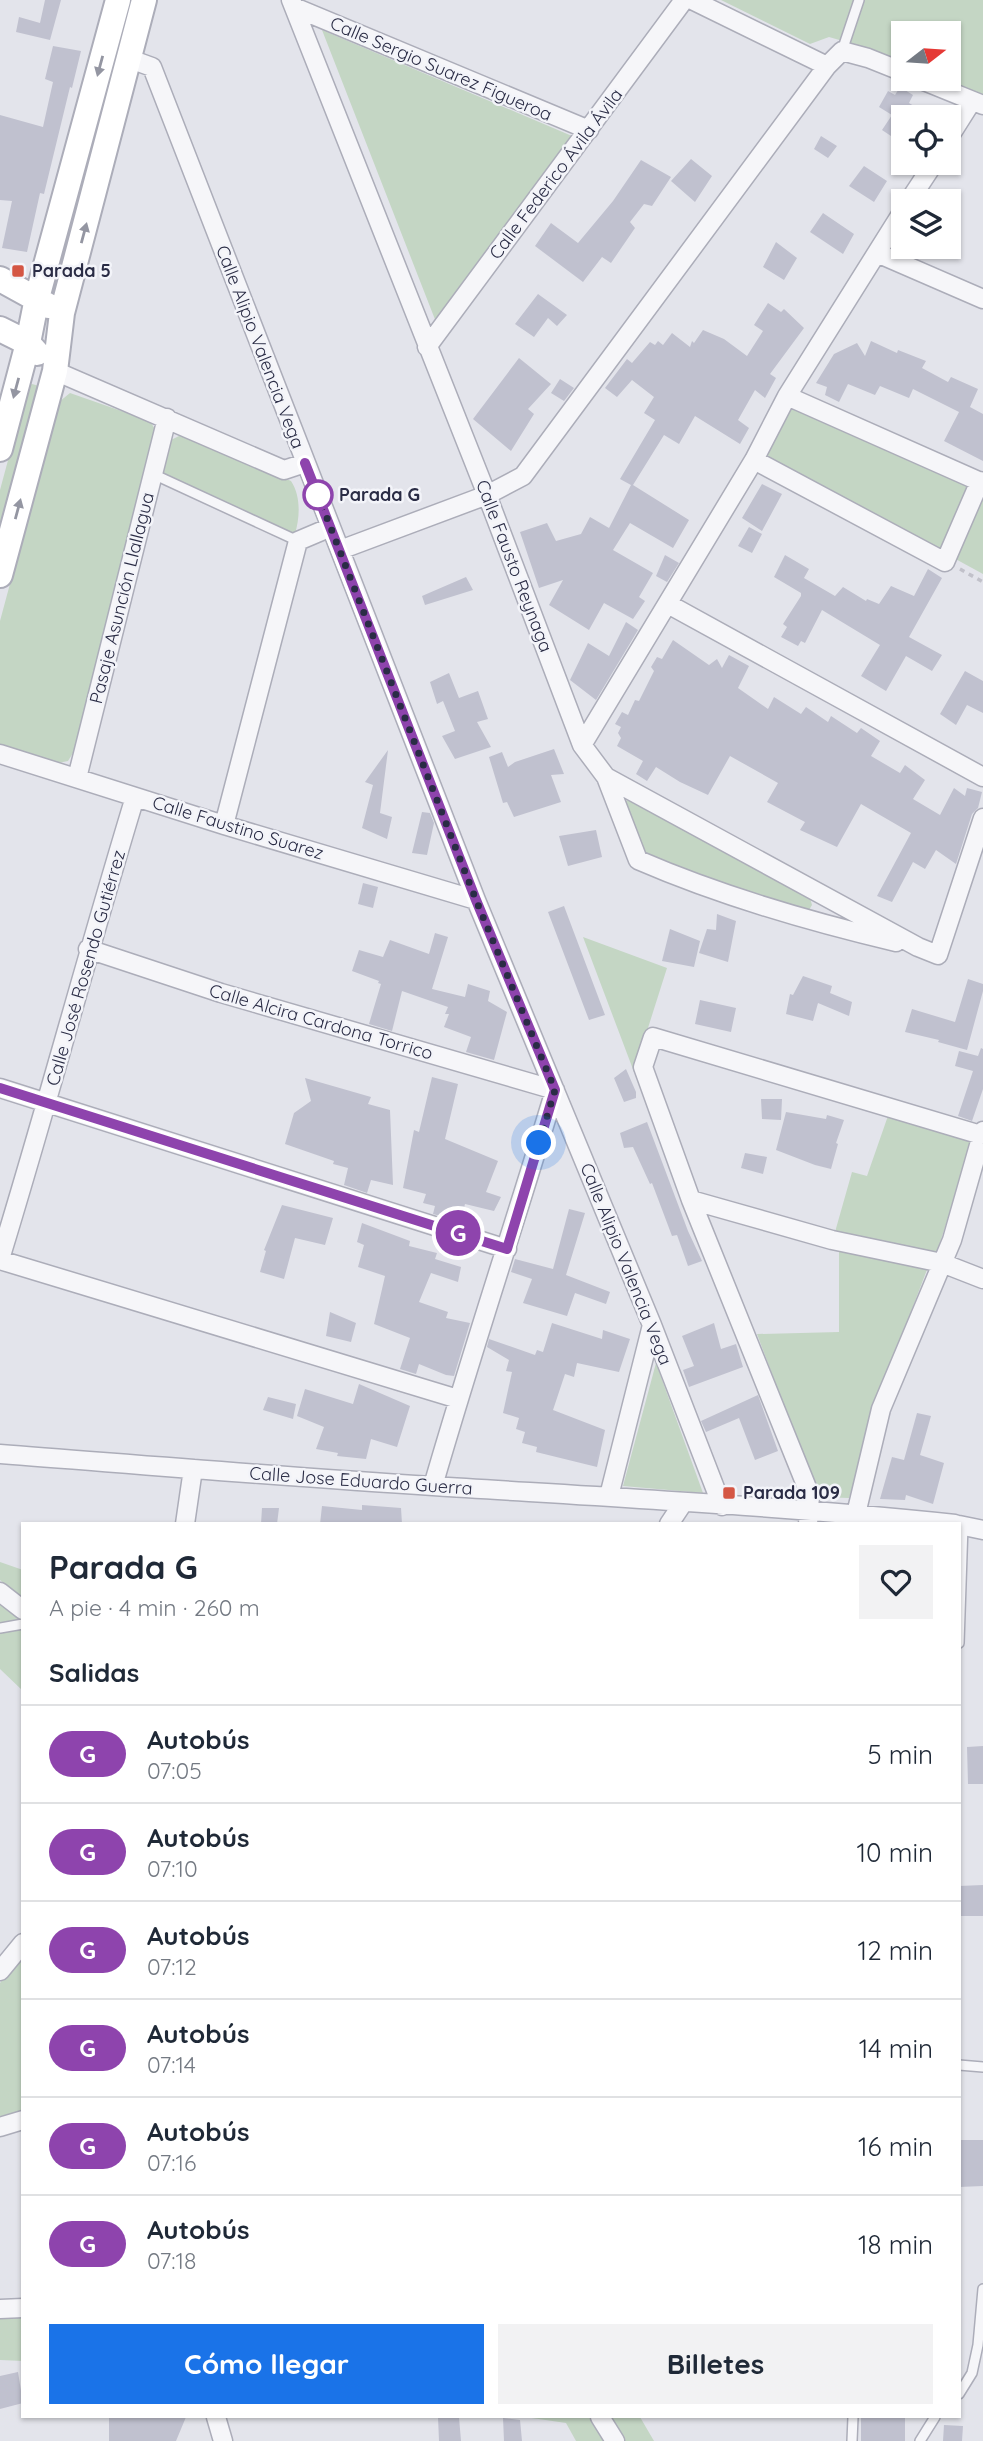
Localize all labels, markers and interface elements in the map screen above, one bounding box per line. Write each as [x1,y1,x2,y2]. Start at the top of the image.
street label: Calle Sergio Suarez Figueroa [327,11,556,126]
north arrow [891,21,961,91]
map controls [891,21,961,259]
one-way arrow [94,55,105,77]
street label: Calle Federico Ávila Ávila [484,84,627,264]
button: locate [891,105,961,175]
button: layers [891,189,961,259]
one-way arrow [79,222,89,243]
street label: Calle Alipio Valencia Vega [211,242,310,452]
place label: Parada 5 [32,259,111,282]
marker: Parada 5 [10,263,26,279]
one-way arrow [10,377,21,399]
street label: Calle Fausto Reynaga [471,476,558,655]
marker: Parada G [303,480,333,510]
place label: Parada G [339,483,420,506]
street label: Pasaje Asunción Llallagua [84,490,159,706]
one-way arrow [13,499,23,520]
street label: Calle Faustino Suarez [150,791,327,865]
street label: Calle José Rosendo Gutiérrez [41,847,130,1088]
street label: Calle Alcira Cardona Torrico [207,979,436,1065]
your location [521,1125,556,1160]
street label: Calle Alipio Valencia Vega [575,1159,678,1368]
line badge: G [435,1210,481,1256]
text: G [450,1218,466,1248]
street label: Calle Jose Eduardo Guerra [249,1461,473,1500]
place label: Parada 109 [743,1481,840,1504]
marker: Parada 109 [721,1485,737,1501]
button: heart [859,1545,933,1619]
text: Parada G [49,1546,198,1587]
text: A pie · 4 min · 260 m [49,1593,260,1622]
text: Salidas [49,1656,139,1689]
text: Autobús [147,1723,249,1756]
text: 5 min [867,1738,933,1771]
text: G [79,1739,96,1769]
text: 07:05 [147,1756,202,1785]
text: Autobús [147,1821,249,1854]
text: 10 min [857,1836,933,1869]
text: G [79,1837,96,1867]
text: 07:10 [147,1854,198,1883]
text: Autobús [147,1919,249,1952]
text: 12 min [858,1934,933,1967]
text: G [79,1935,96,1965]
text: 07:12 [147,1952,197,1981]
text: Autobús [147,2017,249,2050]
text: 14 min [859,2032,933,2065]
text: G [79,2033,96,2063]
text: 07:14 [147,2050,196,2079]
text: Autobús [147,2115,249,2148]
text: 16 min [858,2130,933,2163]
text: G [79,2131,96,2161]
text: 07:16 [147,2148,196,2177]
text: Autobús [147,2213,249,2246]
text: 18 min [858,2228,933,2261]
text: G [79,2229,96,2259]
text: 07:18 [147,2246,196,2275]
button: Cómo llegar [49,2324,484,2404]
button: Billetes [498,2324,933,2404]

